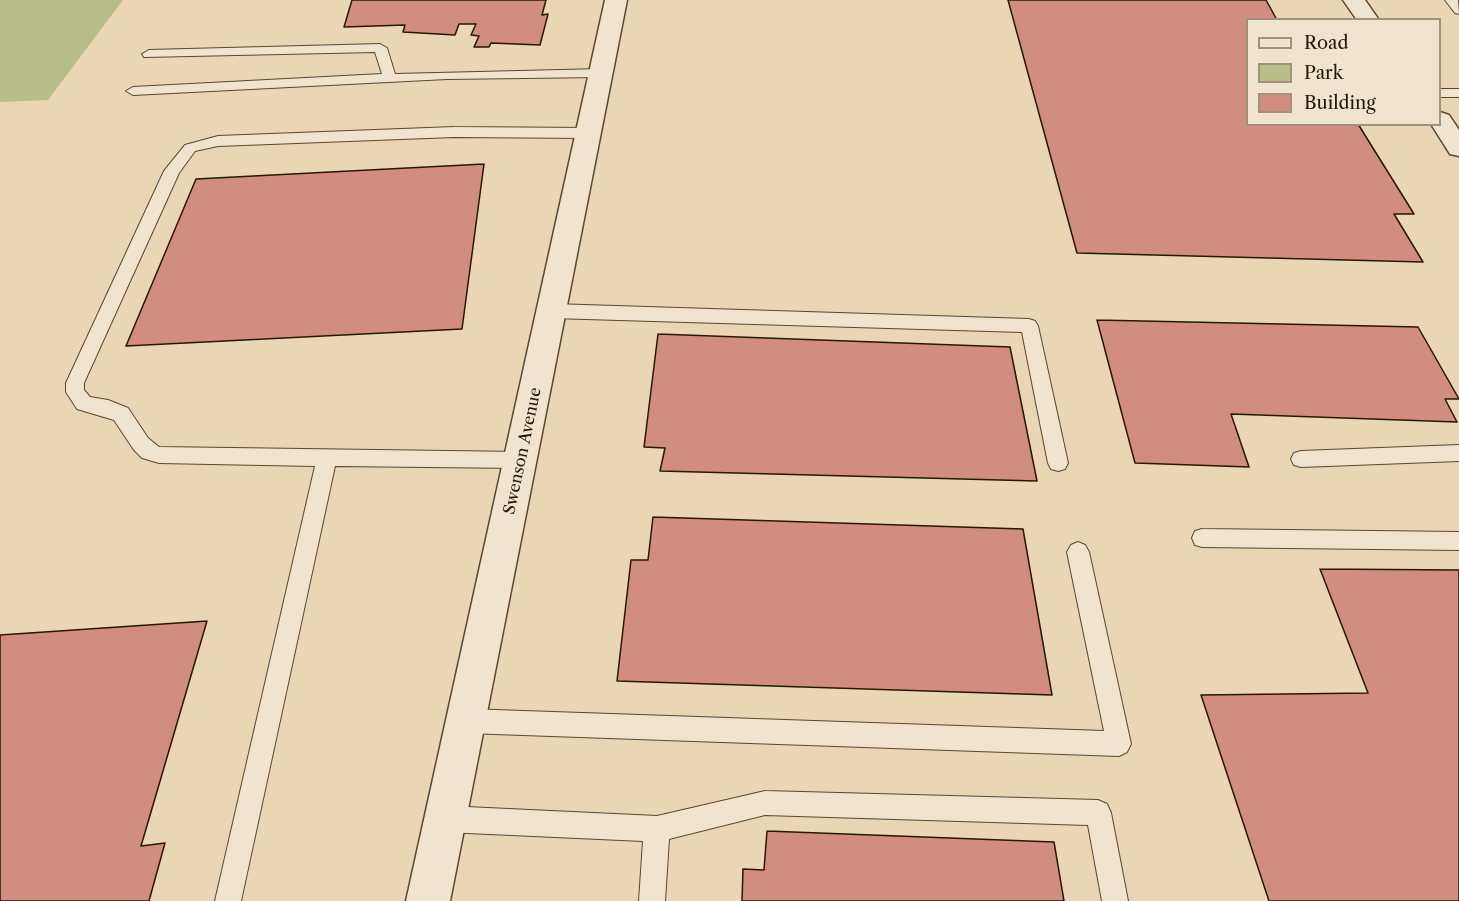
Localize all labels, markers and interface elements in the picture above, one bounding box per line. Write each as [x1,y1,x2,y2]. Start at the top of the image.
legend [1246,18,1441,126]
text: Road [1304,32,1349,54]
text: Park [1304,62,1343,84]
text: Building [1304,92,1376,114]
street label: Swenson Avenue [500,386,546,516]

